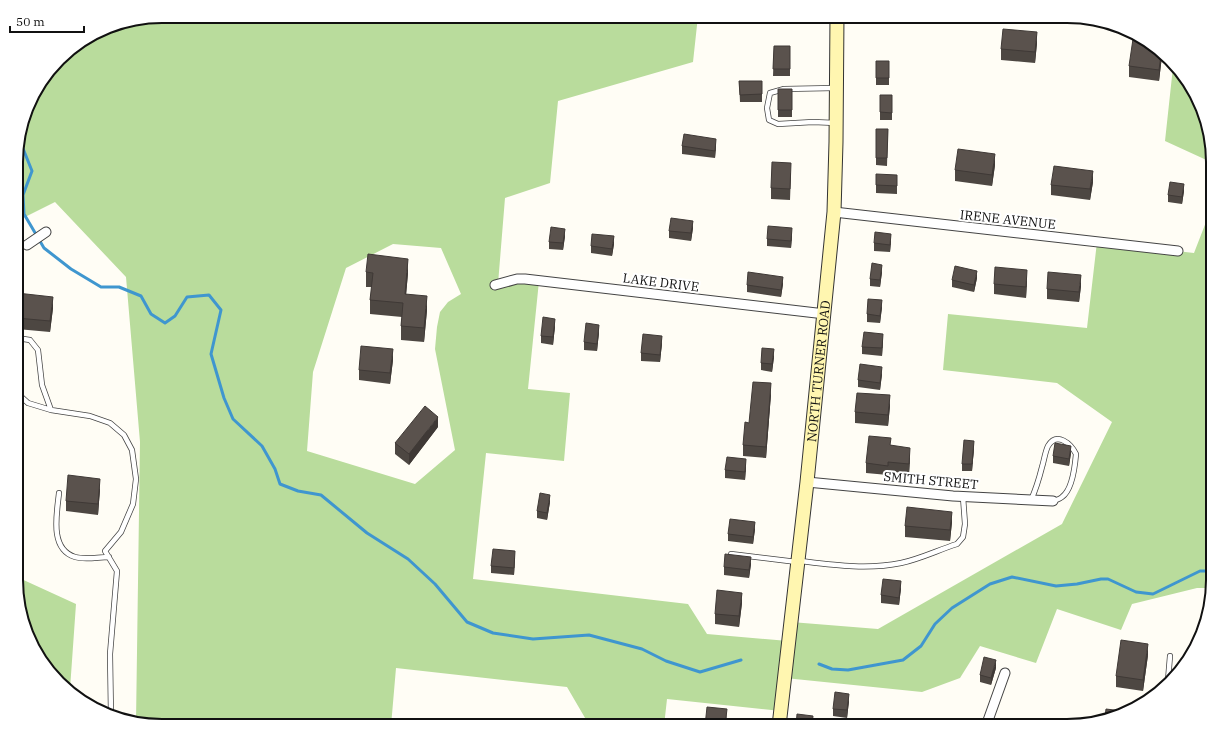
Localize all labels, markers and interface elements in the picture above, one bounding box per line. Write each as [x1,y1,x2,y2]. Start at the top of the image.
scale bar [10,8,84,34]
text: 50 m [16,14,45,29]
street label: IRENE AVENUE [959,206,1057,233]
street label: LAKE DRIVE [622,269,700,296]
street label: NORTH TURNER ROAD [803,300,834,443]
street label: SMITH STREET [883,468,980,493]

